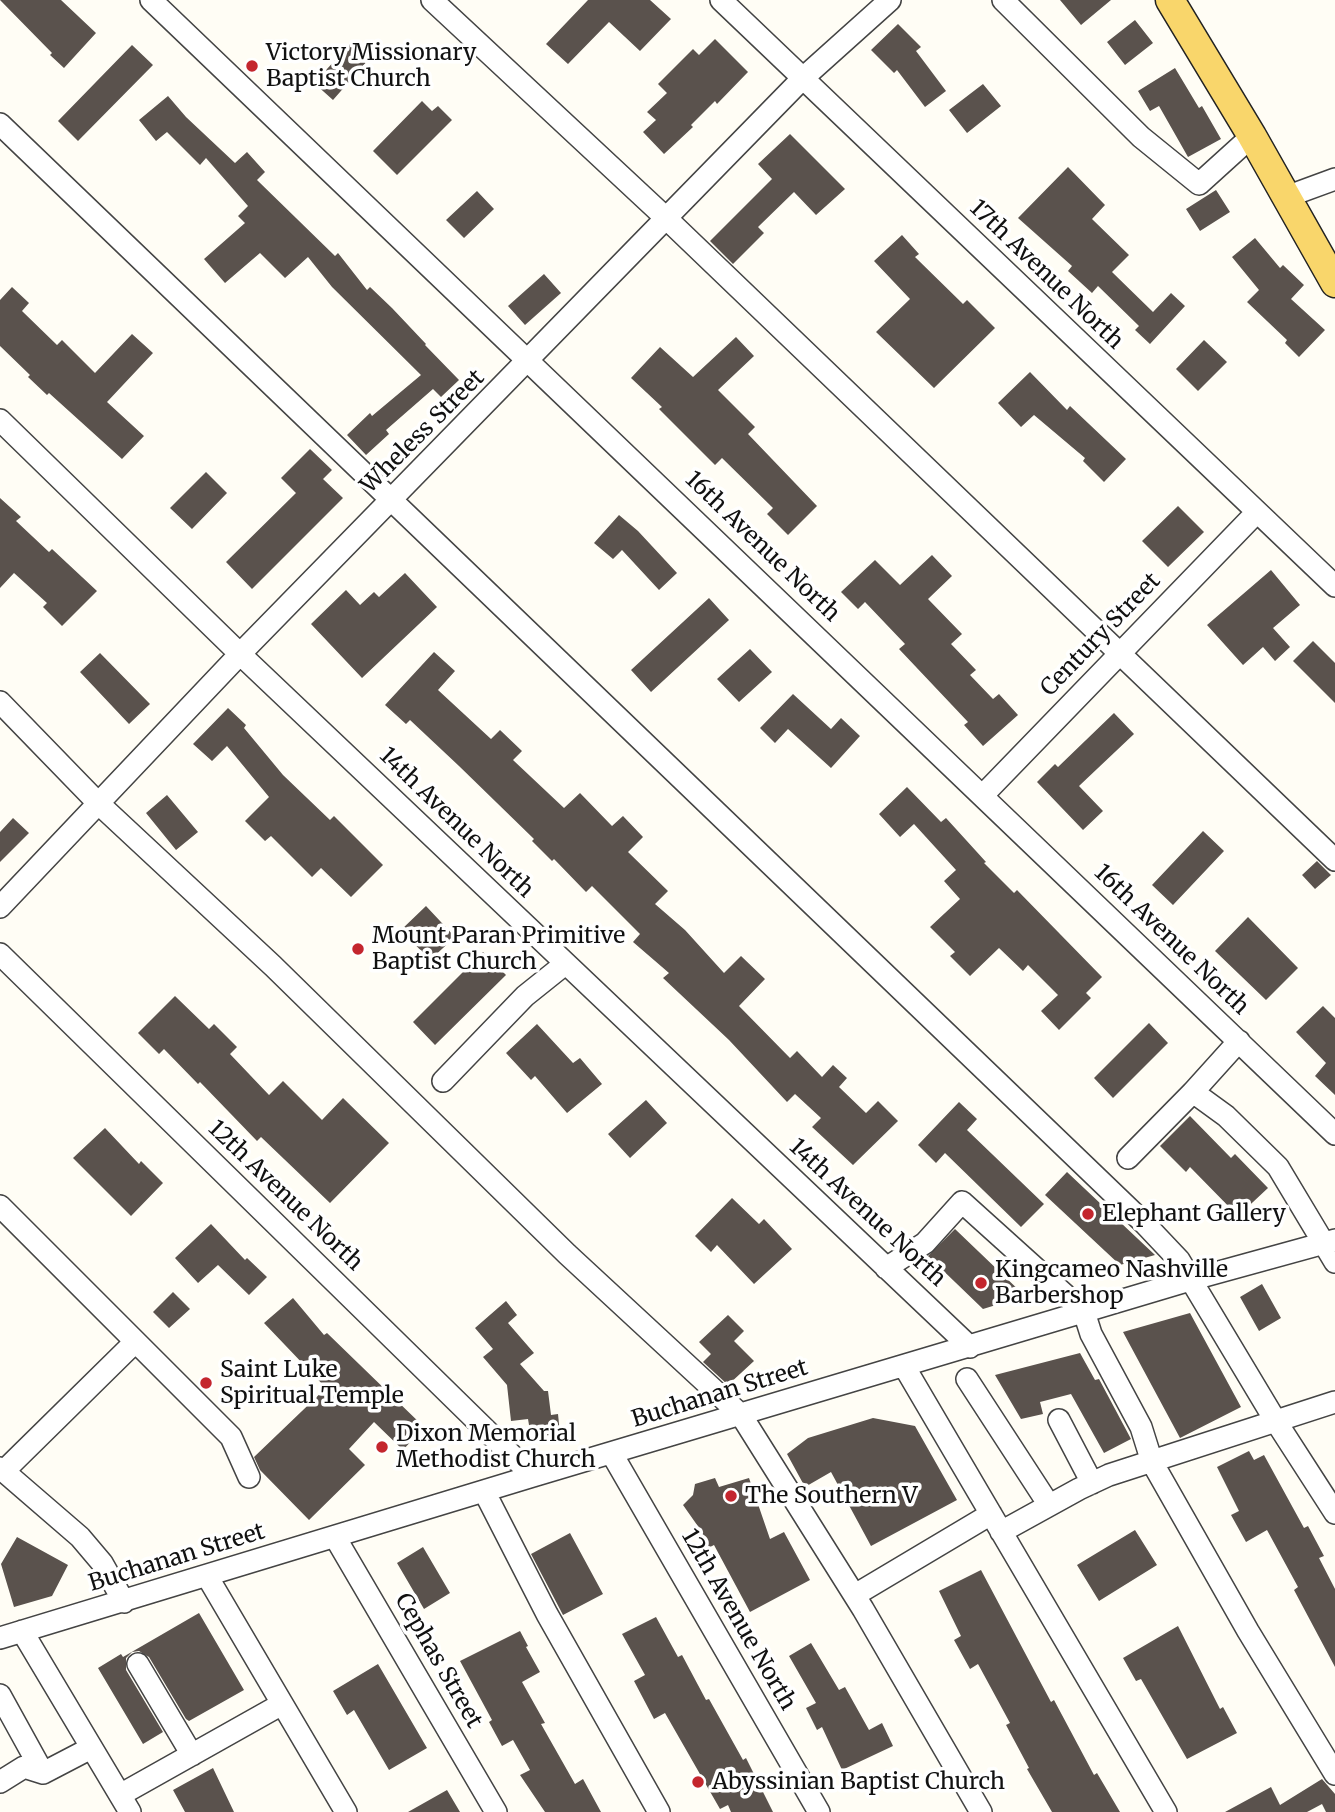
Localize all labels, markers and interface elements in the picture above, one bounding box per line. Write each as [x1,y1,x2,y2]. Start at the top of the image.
place label: Victory Missionary Baptist Church [266,39,476,93]
marker: Victory Missionary Baptist Church [244,58,260,74]
street label: 17th Avenue North [963,195,1129,355]
street label: Wheless Street [355,364,491,500]
street label: 16th Avenue North [679,466,845,628]
street label: Century Street [1035,568,1167,702]
street label: 14th Avenue North [373,742,539,904]
street label: 16th Avenue North [1088,859,1254,1021]
place label: Mount Paran Primitive Baptist Church [372,922,625,976]
marker: Mount Paran Primitive Baptist Church [350,941,366,957]
street label: 12th Avenue North [202,1115,368,1277]
street label: 14th Avenue North [783,1133,951,1293]
place label: Elephant Gallery [1102,1200,1286,1228]
marker: Elephant Gallery [1080,1206,1096,1222]
place label: Kingcameo Nashville Barbershop [995,1256,1228,1310]
marker: Kingcameo Nashville Barbershop [973,1275,989,1291]
street label: Buchanan Street [629,1354,811,1434]
place label: Saint Luke Spiritual Temple [220,1356,404,1410]
marker: Saint Luke Spiritual Temple [198,1375,214,1391]
place label: Dixon Memorial Methodist Church [396,1420,596,1474]
marker: Dixon Memorial Methodist Church [374,1439,390,1455]
place label: The Southern V [745,1482,918,1510]
marker: The Southern V [723,1488,739,1504]
street label: Buchanan Street [86,1518,268,1598]
street label: 12th Avenue North [675,1525,801,1715]
street label: Cephas Street [388,1589,488,1733]
place label: Abyssinian Baptist Church [712,1768,1005,1796]
marker: Abyssinian Baptist Church [690,1774,706,1790]

